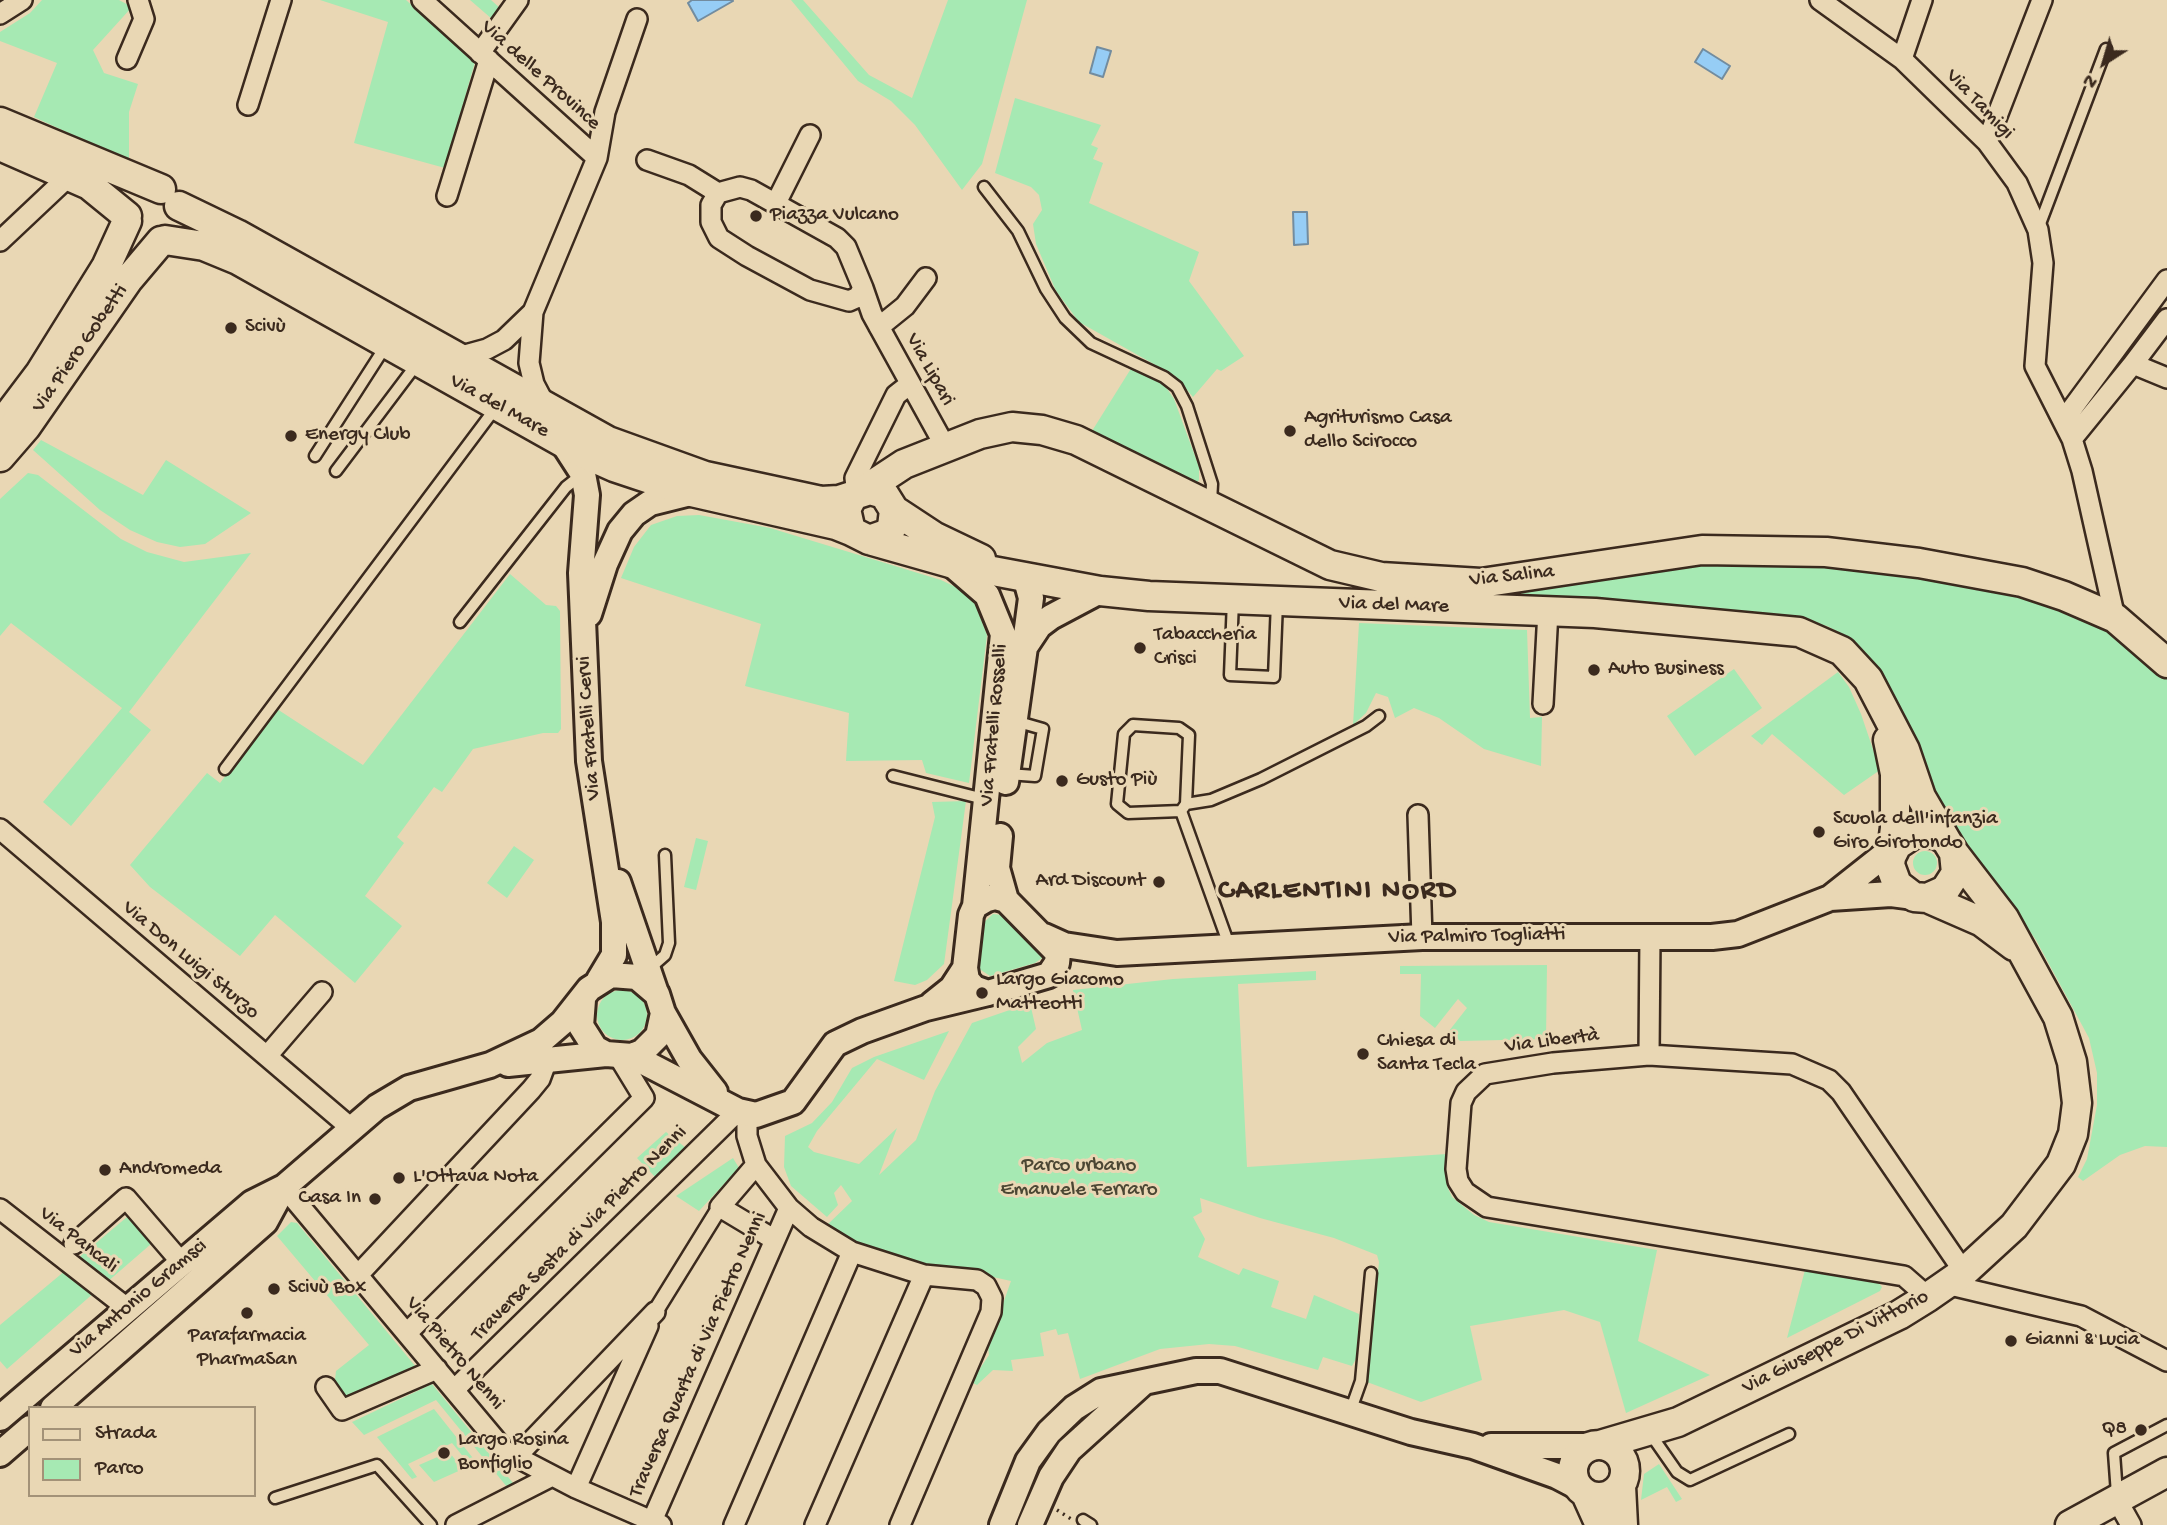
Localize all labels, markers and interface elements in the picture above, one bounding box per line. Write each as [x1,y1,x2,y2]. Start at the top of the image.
street label: Via delle Province [475,16,605,136]
north arrow [2069,28,2139,98]
street label: Via Tamigi [1939,64,2019,146]
text: N [2079,67,2103,93]
place label: Piazza Vulcano [770,203,899,229]
marker: Piazza Vulcano [748,208,764,224]
street label: Via Piero Gobetti [27,280,135,418]
place label: Scivù [245,315,286,341]
marker: Scivù [223,320,239,336]
street label: Via Lipari [899,329,959,411]
street label: Via del Mare [445,369,553,445]
place label: Agriturismo Casa dello Scirocco [1304,406,1452,456]
place label: Energy Club [305,423,411,449]
marker: Agriturismo Casa dello Scirocco [1282,423,1298,439]
marker: Energy Club [283,428,299,444]
street label: Via Salina [1468,560,1556,594]
street label: Via del Mare [1339,591,1449,621]
place label: Tabaccheria Crisci [1154,623,1257,673]
marker: Tabaccheria Crisci [1132,640,1148,656]
street label: Via Fratelli Rosselli [975,643,1015,807]
street label: Via Fratelli Cervi [572,655,608,801]
place label: Auto Business [1608,657,1724,683]
marker: Auto Business [1586,662,1602,678]
place label: Gusto Più [1076,768,1157,794]
marker: Gusto Più [1054,773,1070,789]
place label: Scuola dell'infanzia Giro Girotondo [1833,807,1998,857]
marker: Scuola dell'infanzia Giro Girotondo [1811,824,1827,840]
place label: Ard Discount [1035,869,1145,895]
marker: Ard Discount [1151,874,1167,890]
district label: CARLENTINI NORD [1220,876,1456,910]
street label: Via Don Luigi Sturzo [116,896,264,1026]
street label: Via Palmiro Togliatti [1388,923,1566,951]
place label: Largo Giacomo Matteotti [996,968,1124,1018]
marker: Largo Giacomo Matteotti [974,985,990,1001]
street label: Via Libertà [1503,1024,1601,1060]
place label: Chiesa di Santa Tecla [1377,1029,1476,1079]
marker: Chiesa di Santa Tecla [1355,1046,1371,1062]
street label: Traversa Sesta di Via Pietro Nenni [467,1121,693,1347]
park label: Parco urbano Emanuele Ferraro [1000,1154,1158,1204]
place label: Andromeda [119,1157,222,1183]
marker: Andromeda [97,1162,113,1178]
place label: L'Ottava Nota [413,1165,538,1191]
marker: L'Ottava Nota [391,1170,407,1186]
place label: Casa In [299,1186,361,1212]
marker: Casa In [367,1191,383,1207]
street label: Via Pancali [33,1202,123,1280]
street label: Traversa Quarta di Via Pietro Nenni [624,1208,774,1502]
street label: Via Antonio Gramsci [65,1234,213,1364]
place label: Scivù Box [288,1276,366,1302]
marker: Scivù Box [266,1281,282,1297]
street label: Via Giuseppe Di Vittorio [1739,1285,1933,1401]
street label: Via Pietro Nenni [399,1292,509,1416]
marker: Parafarmacia PharmaSan [239,1305,255,1321]
place label: Parafarmacia PharmaSan [188,1324,306,1374]
place label: Gianni & Lucia [2025,1328,2139,1354]
marker: Gianni & Lucia [2003,1333,2019,1349]
legend [28,1406,256,1497]
place label: Q8 [2101,1417,2127,1443]
text: Strada [95,1422,156,1447]
marker: Q8 [2133,1422,2149,1438]
place label: Largo Rosina Bonfiglio [458,1428,568,1478]
marker: Largo Rosina Bonfiglio [436,1445,452,1461]
text: Parco [95,1457,144,1482]

